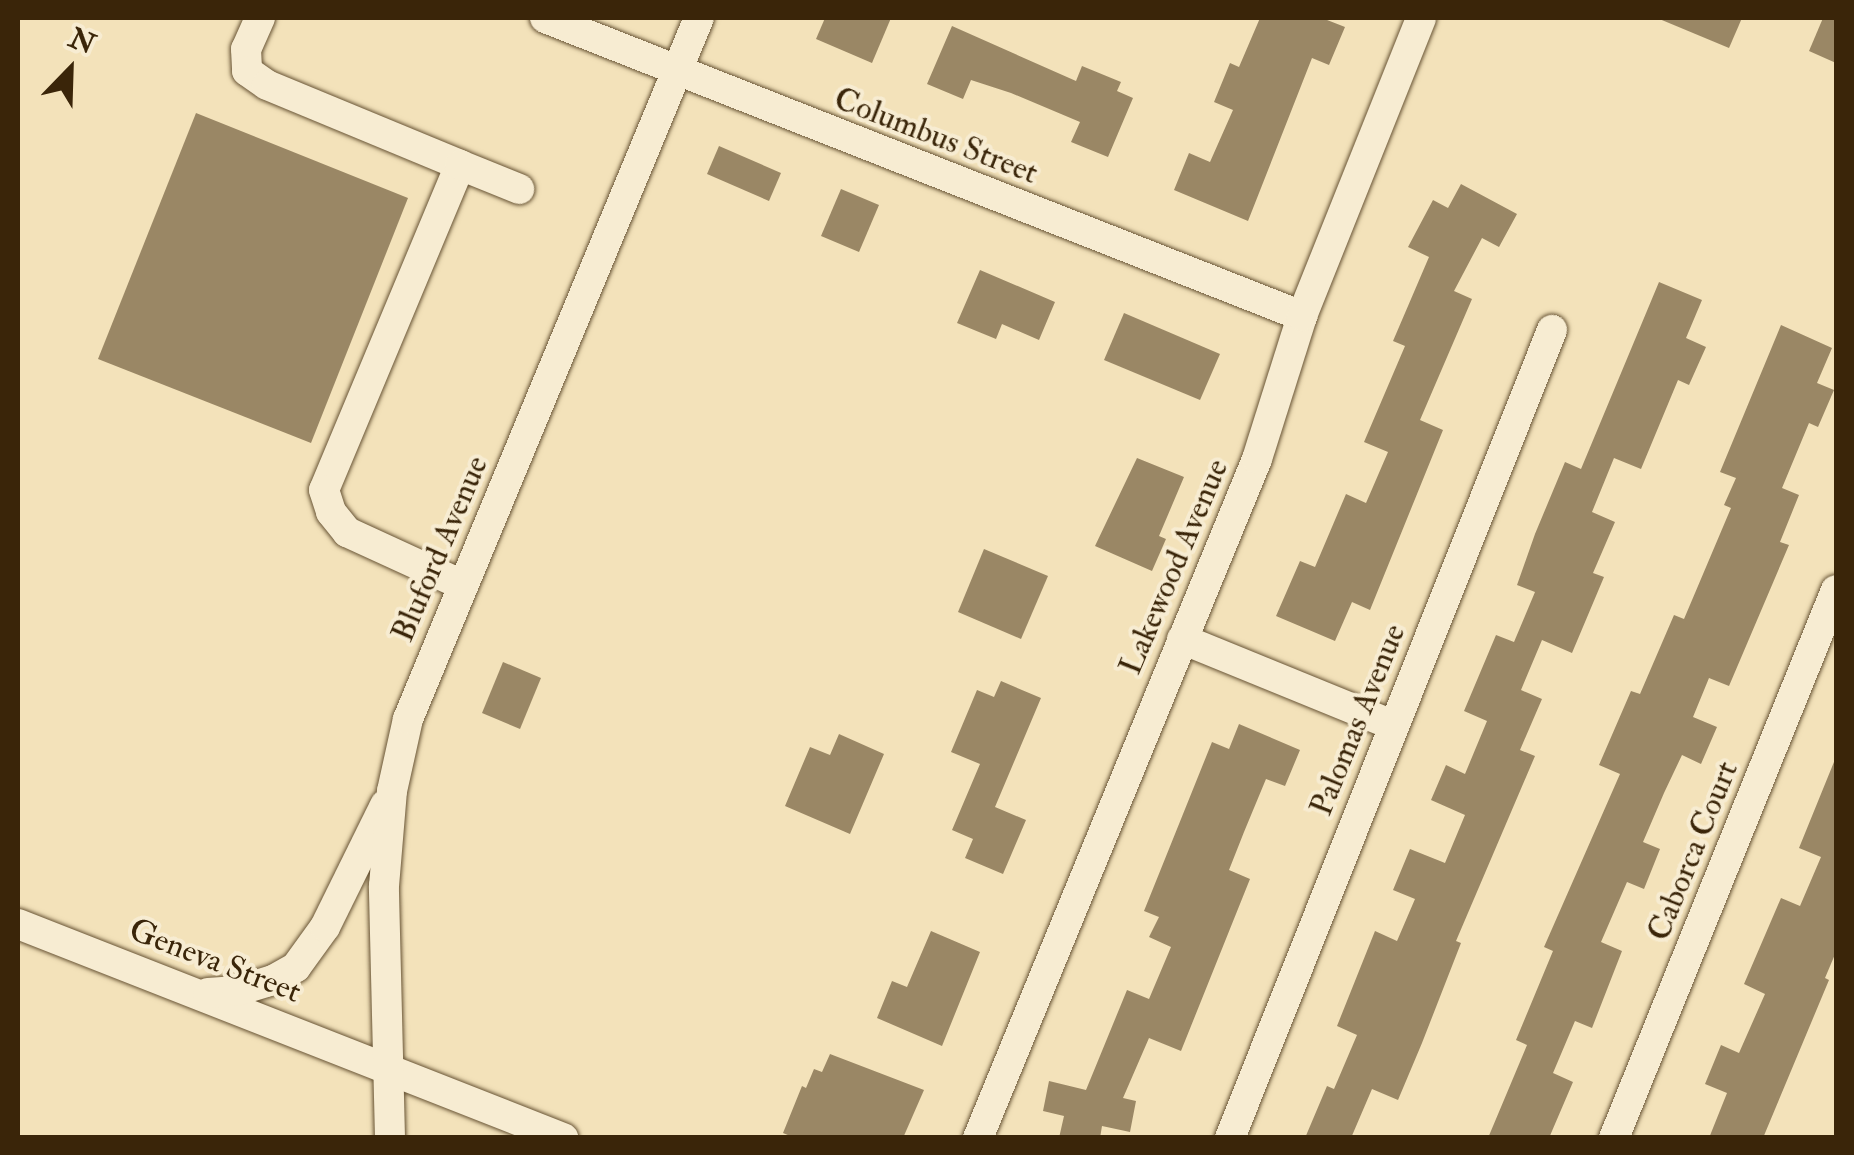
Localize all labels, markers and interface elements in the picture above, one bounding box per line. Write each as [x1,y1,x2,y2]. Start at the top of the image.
north arrow [20,20,120,120]
text: N [64,21,100,63]
street label: Columbus Street [829,80,1043,192]
street label: Bluford Avenue [384,450,496,648]
street label: Lakewood Avenue [1111,454,1237,680]
street label: Palomas Avenue [1302,619,1414,821]
street label: Caborca Court [1640,756,1746,946]
street label: Geneva Street [124,911,306,1011]

